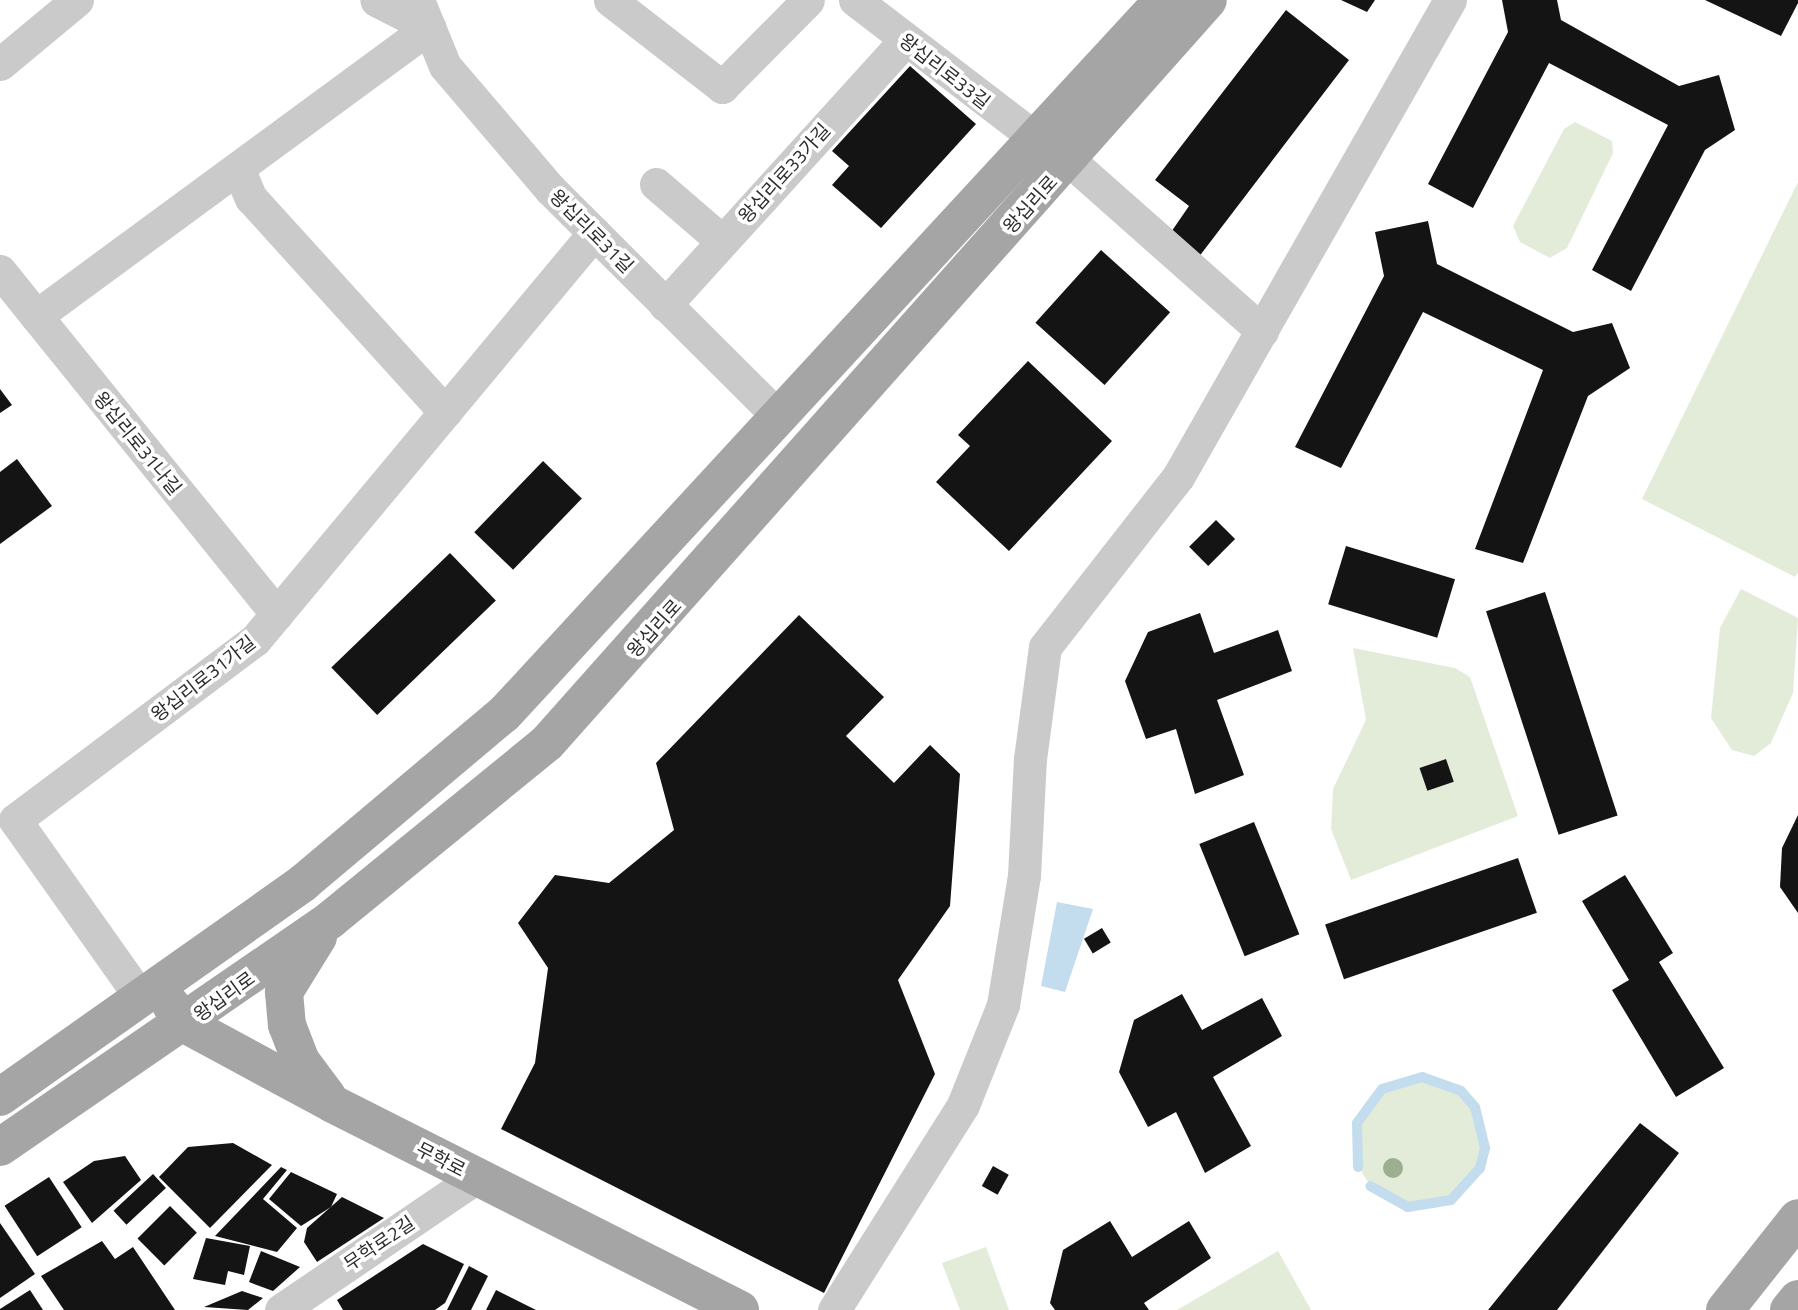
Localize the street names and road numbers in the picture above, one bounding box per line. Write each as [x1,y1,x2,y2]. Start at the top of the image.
street label: 왕십리로33길 [895,29,995,113]
street label: 왕십리로33가길 [733,118,835,228]
street label: 왕십리로 [998,170,1062,238]
street label: 왕십리로31길 [546,185,638,277]
street label: 왕십리로31나길 [89,387,187,499]
street label: 왕십리로 [622,594,686,662]
street label: 왕십리로31가길 [146,630,260,726]
street label: 왕십리로 [189,966,259,1026]
street label: 무학로 [412,1137,470,1181]
street label: 무학로2길 [339,1211,419,1275]

